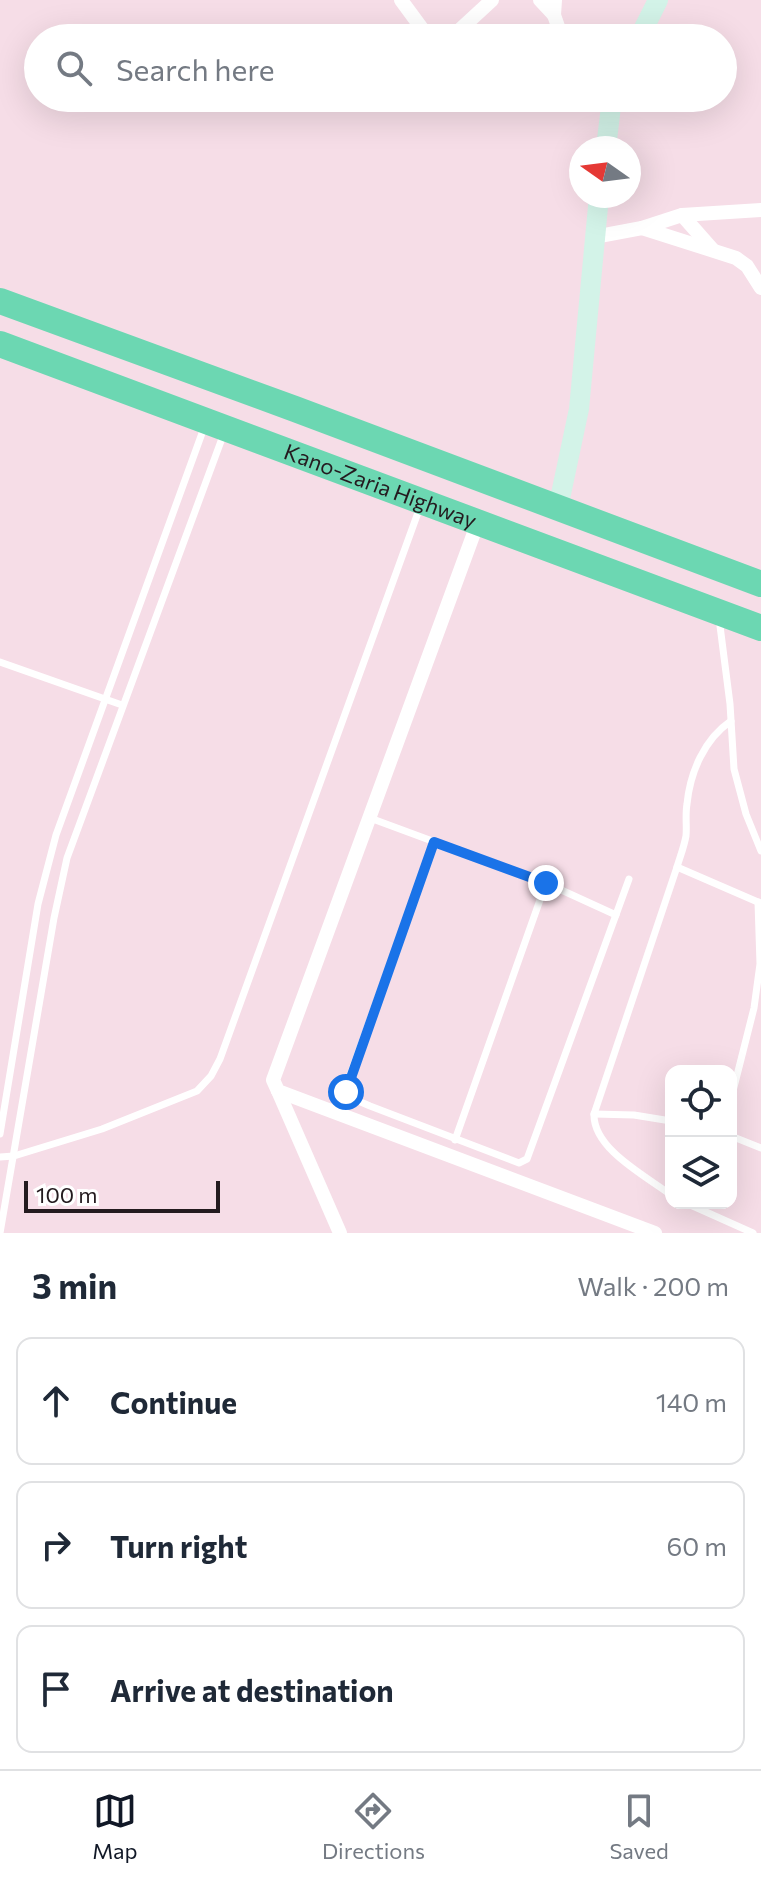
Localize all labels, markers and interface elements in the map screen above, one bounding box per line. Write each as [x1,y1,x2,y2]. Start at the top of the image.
search box [24,24,737,112]
icon: search [52,46,96,90]
text: Search here [116,50,275,87]
north arrow [569,136,641,208]
street label: Kano-Zaria Highway [281,437,481,534]
route end [528,865,564,901]
map controls [665,1065,737,1209]
button: locate [665,1065,737,1137]
route start [328,1074,364,1110]
button: layers [665,1137,737,1209]
scale bar [24,1177,220,1213]
text: 100 m [36,1181,98,1208]
text: 3 min [32,1264,117,1306]
text: Walk · 200 m [578,1270,729,1301]
icon: ahead [34,1379,78,1423]
text: Continue [110,1383,237,1420]
text: 140 m [656,1386,727,1417]
icon: right [34,1523,78,1567]
text: Turn right [110,1527,247,1564]
text: 60 m [667,1530,727,1561]
icon: arrive [34,1667,78,1711]
text: Arrive at destination [110,1671,394,1708]
tab: Map [92,1789,138,1864]
tab: Directions [322,1789,425,1864]
tab: Saved [609,1789,669,1864]

